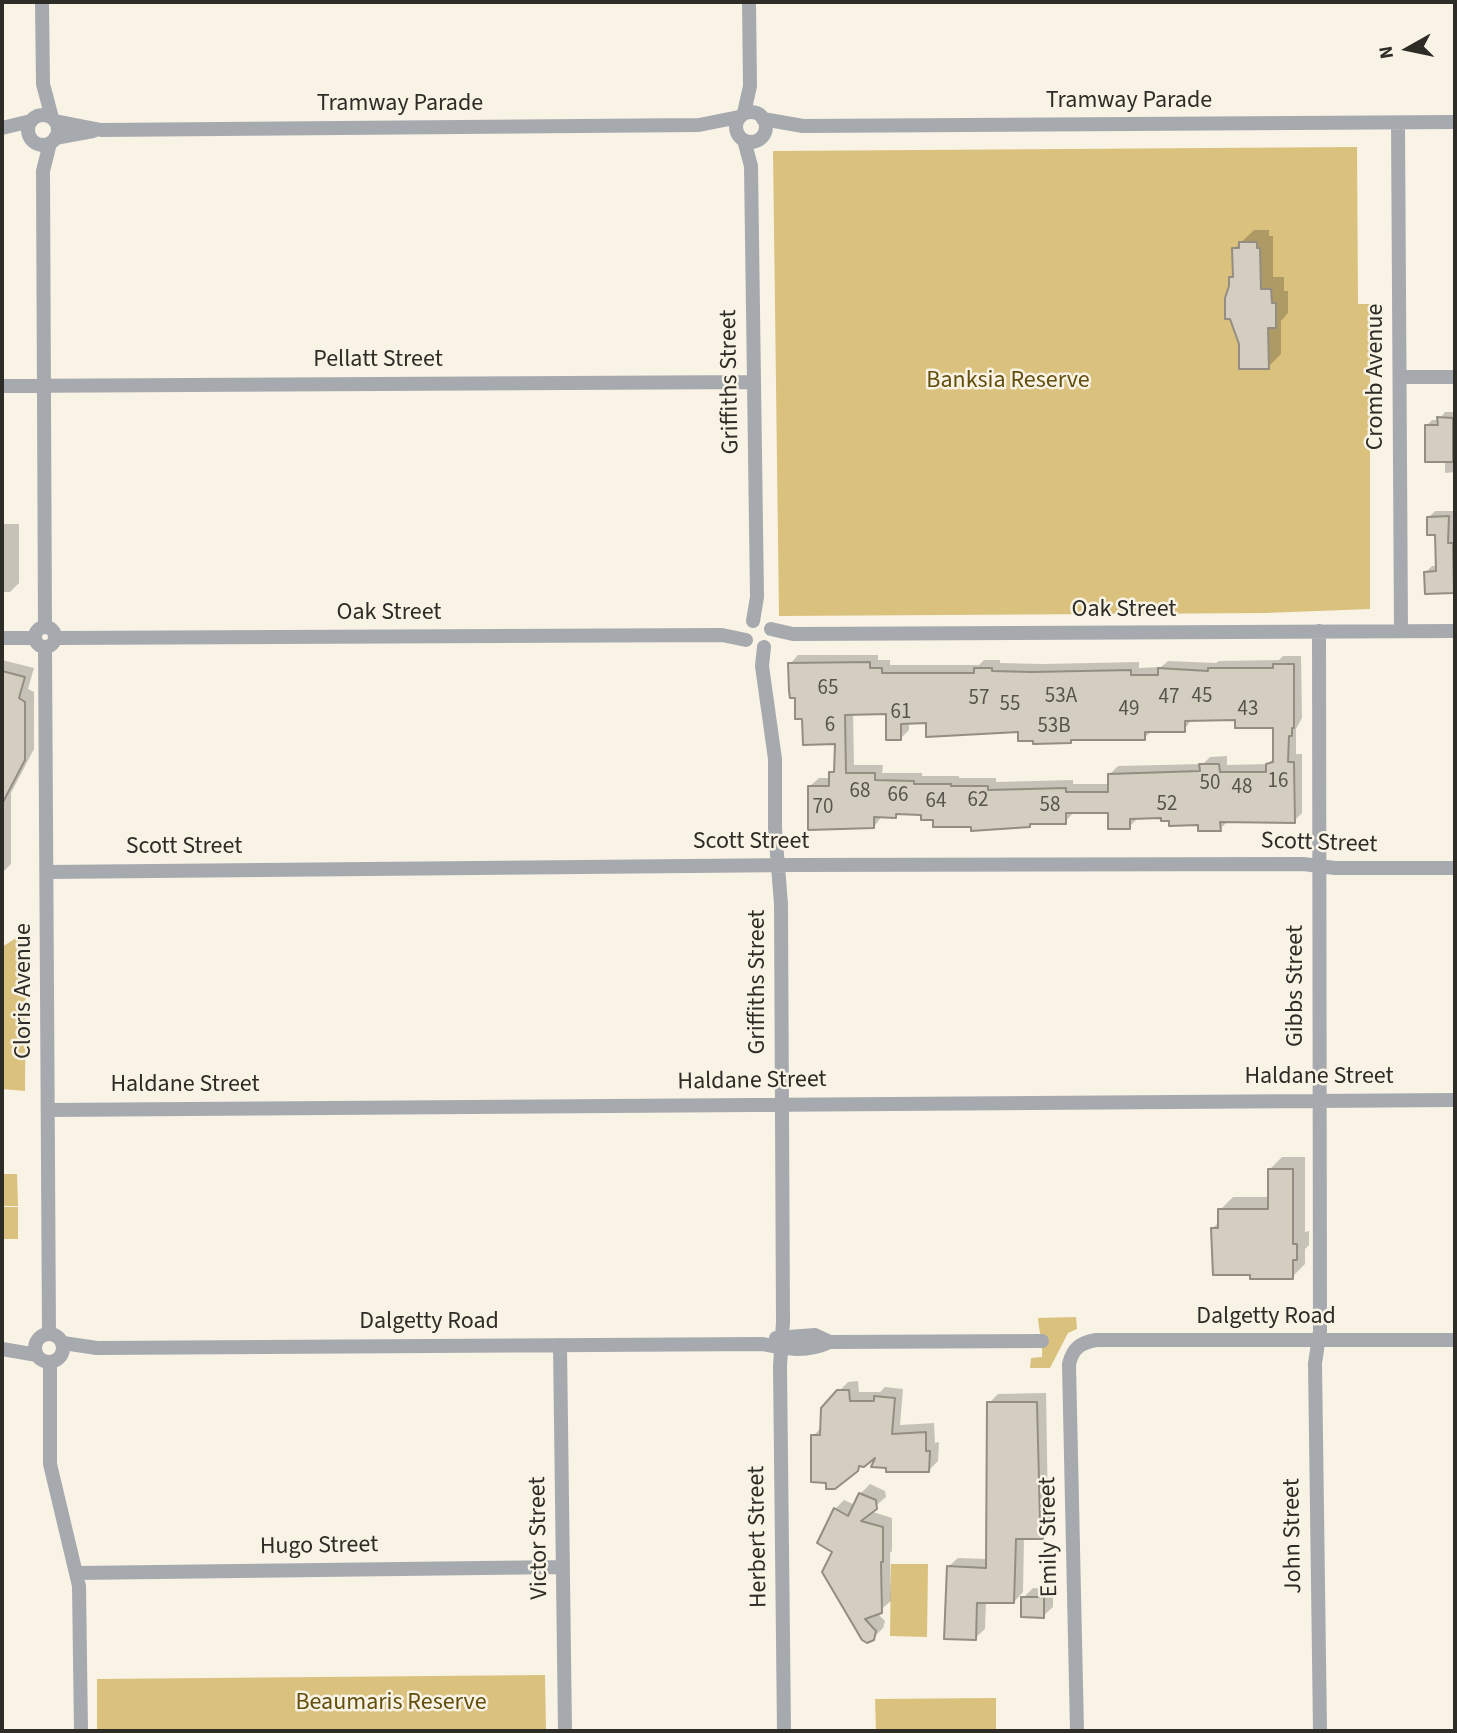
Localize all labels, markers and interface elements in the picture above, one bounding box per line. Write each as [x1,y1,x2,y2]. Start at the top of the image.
north arrow [1373,14,1443,84]
text: N [1372,44,1401,61]
street label: Tramway Parade [1046,88,1212,116]
street label: Tramway Parade [317,91,483,119]
street label: Cromb Avenue [1363,304,1391,450]
street label: Griffiths Street [715,309,747,455]
street label: Pellatt Street [313,347,443,375]
park label: Banksia Reserve [926,368,1090,396]
street label: Oak Street [1072,597,1176,625]
street label: Oak Street [337,600,441,628]
house number: 65 [818,676,838,702]
house number: 53A [1045,684,1077,710]
house number: 45 [1192,684,1212,710]
house number: 47 [1159,685,1179,711]
house number: 57 [969,686,989,712]
house number: 55 [1000,692,1020,718]
house number: 49 [1119,697,1139,723]
house number: 43 [1238,697,1258,723]
house number: 61 [891,700,911,726]
house number: 6 [825,713,835,739]
house number: 53B [1037,714,1071,740]
house number: 16 [1268,769,1288,795]
house number: 50 [1200,771,1220,797]
house number: 48 [1232,775,1252,801]
house number: 68 [850,779,870,805]
house number: 66 [888,783,908,809]
house number: 62 [968,788,988,814]
house number: 64 [926,789,946,815]
house number: 52 [1157,792,1177,818]
house number: 58 [1040,793,1060,819]
house number: 70 [813,795,833,821]
street label: Scott Street [1260,828,1378,860]
street label: Scott Street [693,829,809,857]
street label: Scott Street [126,834,242,862]
street label: Griffiths Street [745,910,773,1054]
street label: Cloris Avenue [11,923,39,1059]
street label: Gibbs Street [1283,925,1311,1047]
street label: Haldane Street [1244,1064,1394,1092]
street label: Haldane Street [677,1066,827,1098]
street label: Haldane Street [110,1072,260,1100]
street label: Dalgetty Road [1196,1304,1336,1332]
street label: Dalgetty Road [359,1309,499,1337]
street label: Herbert Street [743,1466,775,1608]
street label: Victor Street [525,1476,555,1600]
street label: Emily Street [1035,1476,1065,1598]
street label: John Street [1279,1478,1309,1594]
street label: Hugo Street [260,1532,378,1562]
park label: Beaumaris Reserve [295,1690,487,1718]

